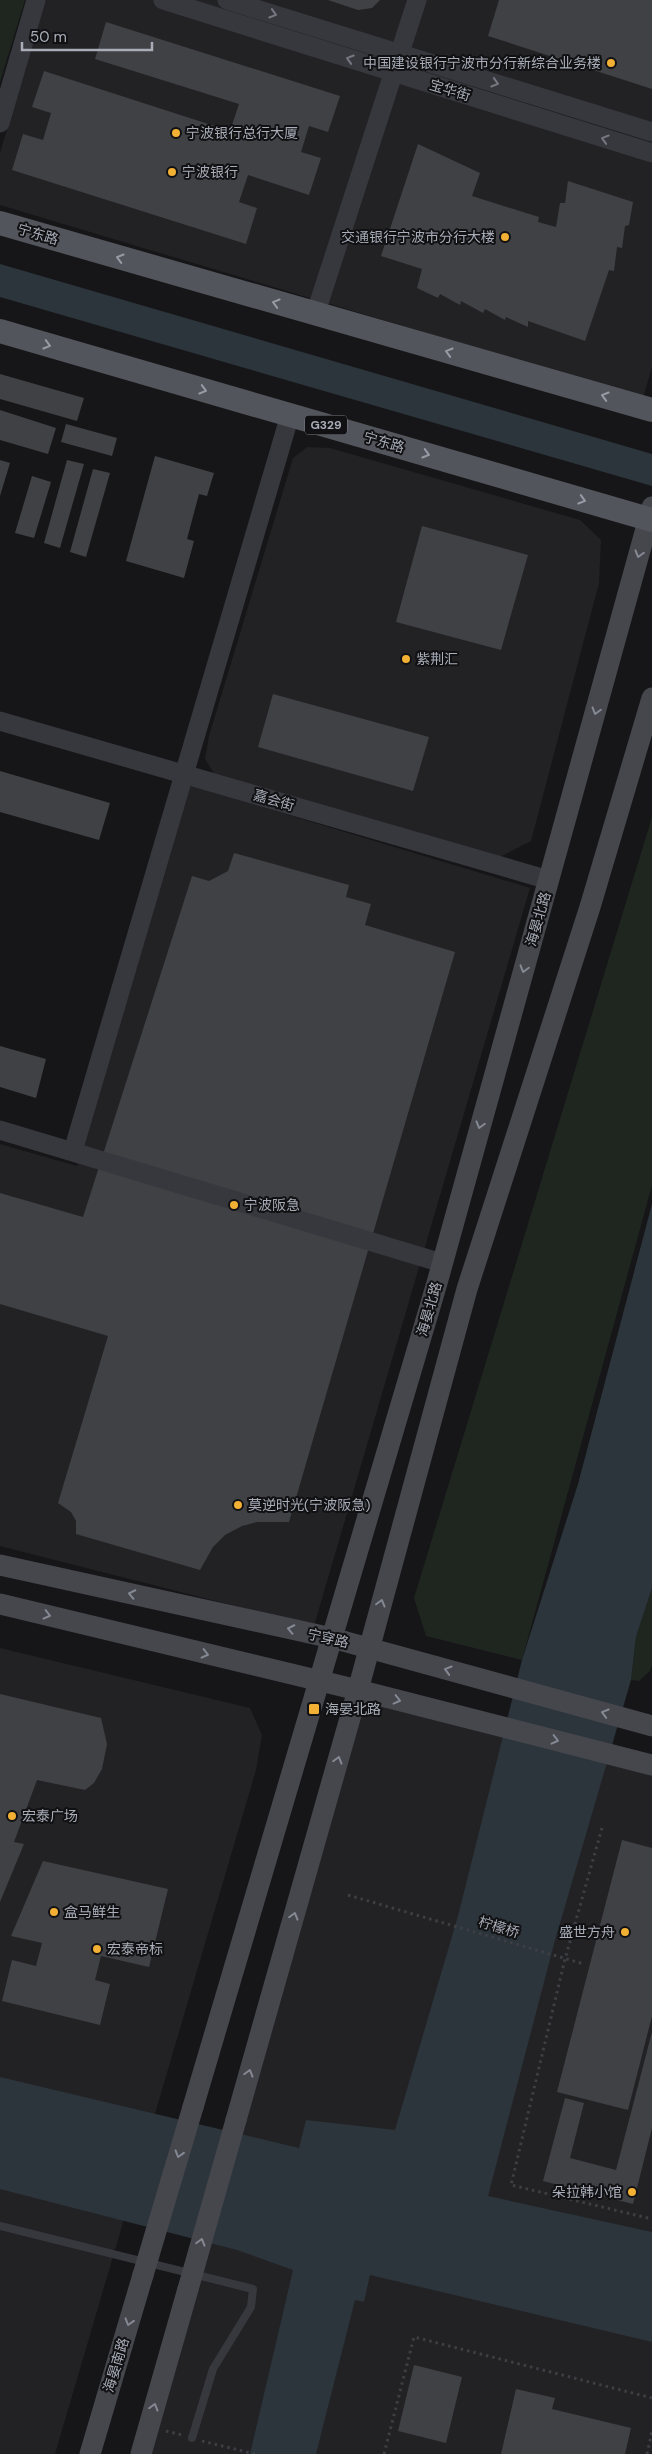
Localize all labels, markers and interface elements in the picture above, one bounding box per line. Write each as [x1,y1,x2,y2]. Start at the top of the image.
one-way arrow [268,9,277,19]
scale bar [22,20,152,52]
text: 50 m [30,27,67,47]
one-way arrow [347,54,355,64]
place label: 中国建设银行宁波市分行新综合业务楼 [363,54,601,72]
marker: 中国建设银行宁波市分行新综合业务楼 [605,57,617,69]
street label: 宝华街 [427,75,473,105]
one-way arrow [491,78,499,88]
place label: 宁波银行总行大厦 [186,124,298,142]
marker: 宁波银行总行大厦 [170,127,182,139]
one-way arrow [602,134,610,144]
place label: 宁波银行 [182,163,238,181]
marker: 宁波银行 [166,166,178,178]
street label: 宁东路 [15,220,61,248]
place label: 交通银行宁波市分行大楼 [341,228,495,246]
marker: 交通银行宁波市分行大楼 [499,231,511,243]
one-way arrow [116,253,124,263]
one-way arrow [272,299,280,309]
one-way arrow [42,339,50,349]
one-way arrow [445,348,453,358]
one-way arrow [198,384,207,394]
one-way arrow [601,392,610,402]
road number: G329 [305,416,347,434]
street label: 宁东路 [361,428,407,456]
one-way arrow [422,449,430,459]
one-way arrow [578,494,586,504]
one-way arrow [634,550,645,559]
place label: 紫荆汇 [416,650,458,668]
marker: 紫荆汇 [400,653,412,665]
one-way arrow [591,706,601,714]
street label: 嘉会街 [251,786,297,814]
street label: 海晏北路 [522,890,554,948]
one-way arrow [519,964,530,973]
one-way arrow [476,1121,486,1129]
place label: 宁波阪急 [244,1196,300,1214]
marker: 宁波阪急 [228,1199,240,1211]
street label: 海晏北路 [413,1280,445,1338]
place label: 莫逆时光(宁波阪急) [248,1496,370,1514]
marker: 莫逆时光(宁波阪急) [232,1499,244,1511]
one-way arrow [128,1589,137,1600]
one-way arrow [375,1599,386,1608]
one-way arrow [43,1609,52,1620]
one-way arrow [287,1624,296,1635]
street label: 宁穿路 [306,1625,350,1651]
one-way arrow [201,1648,209,1658]
one-way arrow [444,1665,453,1676]
one-way arrow [393,1695,401,1705]
place label: 海晏北路 [325,1700,381,1718]
marker: 海晏北路 [307,1702,321,1716]
one-way arrow [601,1709,610,1719]
one-way arrow [550,1734,559,1745]
one-way arrow [332,1756,342,1765]
place label: 宏泰广场 [22,1807,78,1825]
marker: 宏泰广场 [6,1810,18,1822]
place label: 盒马鲜生 [64,1903,120,1921]
marker: 盒马鲜生 [48,1906,60,1918]
street label: 柠檬桥 [476,1912,522,1942]
one-way arrow [288,1913,298,1921]
place label: 盛世方舟 [559,1923,615,1941]
marker: 盛世方舟 [619,1926,631,1938]
place label: 宏泰帝标 [107,1940,163,1958]
marker: 宏泰帝标 [91,1943,103,1955]
one-way arrow [244,2069,254,2077]
one-way arrow [174,2149,184,2157]
place label: 朵拉韩小馆 [552,2183,622,2201]
marker: 朵拉韩小馆 [626,2186,638,2198]
one-way arrow [195,2238,206,2246]
one-way arrow [124,2317,134,2325]
street label: 海晏南路 [99,2336,133,2394]
one-way arrow [148,2403,159,2412]

